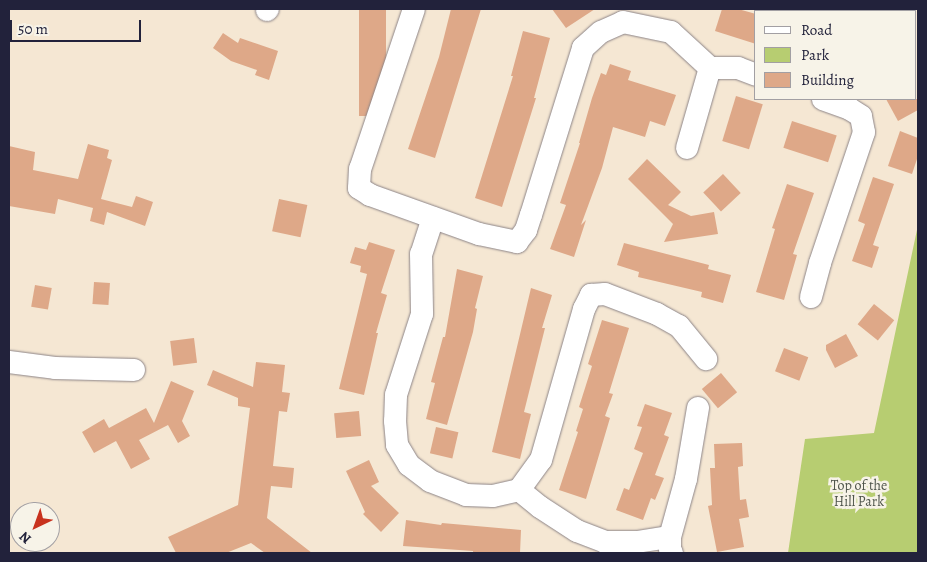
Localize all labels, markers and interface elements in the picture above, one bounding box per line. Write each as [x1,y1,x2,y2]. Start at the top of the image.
scale bar [12,10,144,42]
legend [754,10,917,100]
text: 50 m [18,19,48,39]
text: Road [801,20,832,40]
text: Park [801,45,829,65]
text: Building [801,70,854,90]
park label: Top of the Hill Park [831,478,887,511]
north arrow [10,502,60,552]
text: N [15,527,35,548]

